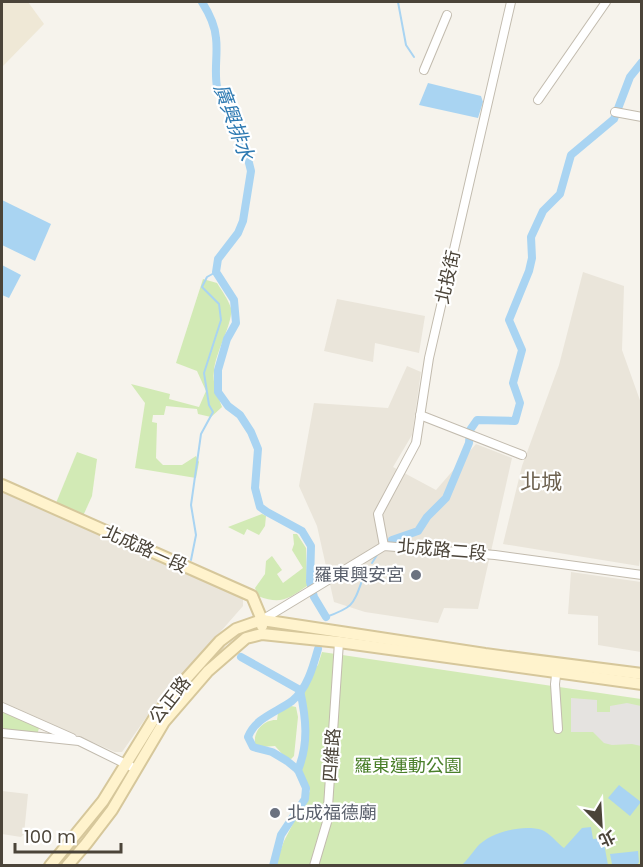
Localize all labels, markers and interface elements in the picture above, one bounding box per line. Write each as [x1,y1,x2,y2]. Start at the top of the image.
water label: 廣興排水 [207,80,261,165]
street label: 北投街 [429,248,466,306]
district label: 北城 [520,467,562,496]
street label: 北成路一段 [99,519,191,578]
street label: 北成路二段 [396,533,488,566]
place label: 羅東興安宮 [314,562,404,587]
marker: 羅東興安宮 [409,568,423,582]
street label: 公正路 [143,671,196,729]
street label: 四維路 [317,727,346,783]
park label: 羅東運動公園 [354,753,462,778]
north arrow [571,795,631,855]
place label: 北成福德廟 [287,800,377,825]
marker: 北成福德廟 [268,806,282,820]
scale bar [15,816,122,854]
text: 100 m [24,824,76,849]
text: 北 [595,824,619,852]

